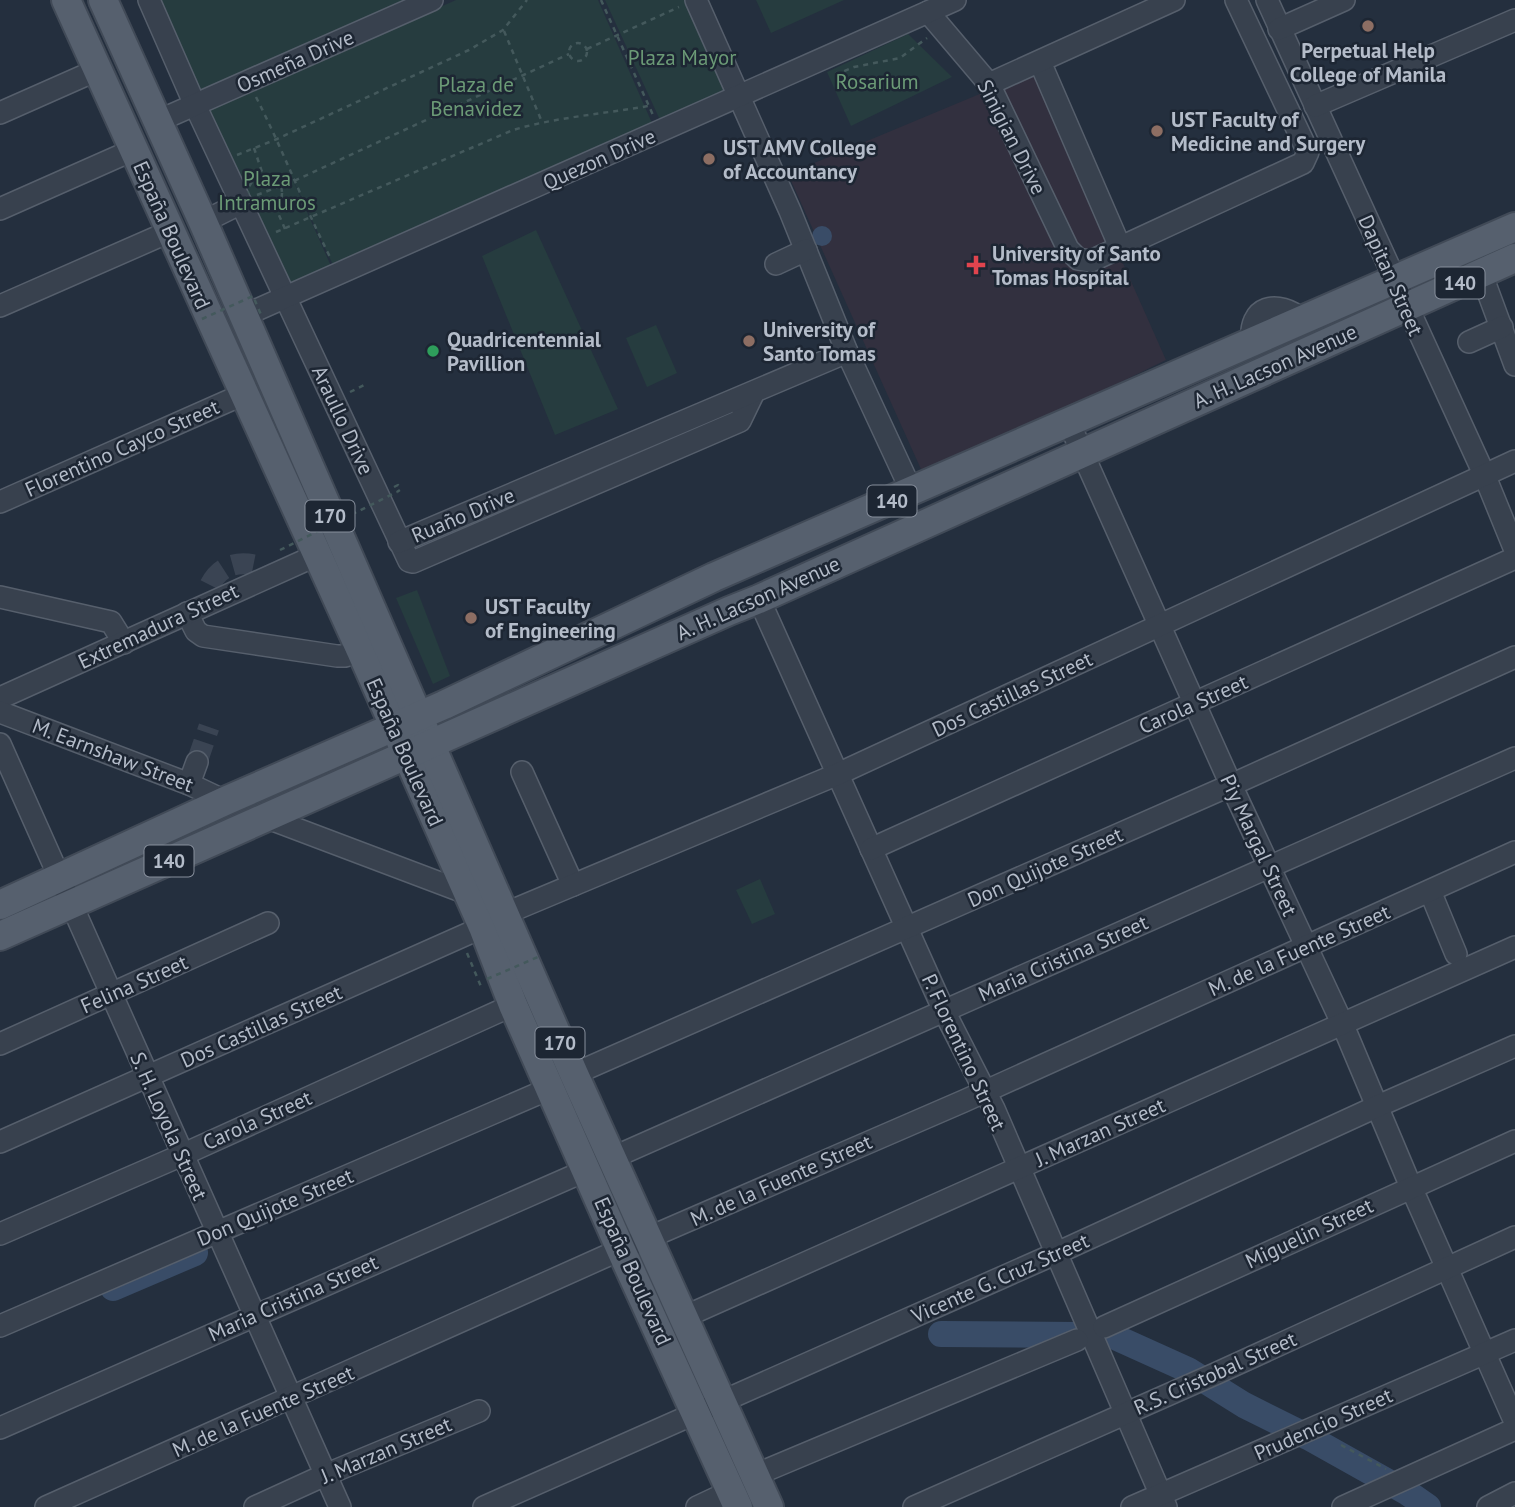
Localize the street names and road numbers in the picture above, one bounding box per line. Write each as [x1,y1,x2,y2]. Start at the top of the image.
street label: Osmeña Drive [232,23,358,99]
street label: Sinigian Drive [972,75,1052,199]
street label: Quezon Drive [538,122,660,196]
street label: España Boulevard [127,157,217,313]
street label: Dapitan Street [1352,210,1430,340]
road number: 140 [1436,268,1484,298]
street label: A. H. Lacson Avenue [1189,318,1361,414]
street label: Araullo Drive [306,361,380,479]
street label: Florentino Cayco Street [21,393,223,503]
street label: Ruaño Drive [407,481,519,549]
road number: 140 [868,486,917,516]
road number: 170 [306,500,354,531]
street label: A. H. Lacson Avenue [672,550,844,646]
street label: Extremadura Street [73,577,243,675]
street label: Dos Castillas Street [928,645,1096,743]
street label: Carola Street [1134,668,1252,740]
street label: España Boulevard [360,674,450,830]
street label: M. Earnshaw Street [29,712,197,798]
street label: Piy Margal Street [1214,770,1304,920]
street label: Don Quijote Street [963,821,1127,913]
road number: 140 [144,846,194,876]
street label: M. de la Fuente Street [1204,898,1394,1002]
street label: Maria Cristina Street [974,908,1152,1008]
street label: Felina Street [76,948,192,1020]
street label: P. Florentino Street [916,969,1012,1135]
street label: Dos Castillas Street [176,978,346,1074]
road number: 170 [536,1028,584,1058]
street label: S. H. Loyola Street [124,1048,214,1204]
street label: Carola Street [198,1084,316,1156]
street label: J. Marzan Street [1030,1091,1169,1173]
street label: M. de la Fuente Street [686,1128,876,1232]
street label: Don Quijote Street [193,1162,357,1252]
street label: Miguelin Street [1241,1192,1377,1274]
street label: España Boulevard [588,1193,678,1349]
street label: Vicente G. Cruz Street [906,1227,1093,1330]
street label: Maria Cristina Street [204,1248,382,1348]
street label: R.S. Cristobal Street [1130,1325,1300,1421]
street label: M. de la Fuente Street [168,1359,358,1463]
street label: Prudencio Street [1250,1381,1396,1467]
street label: J. Marzan Street [316,1410,455,1490]

